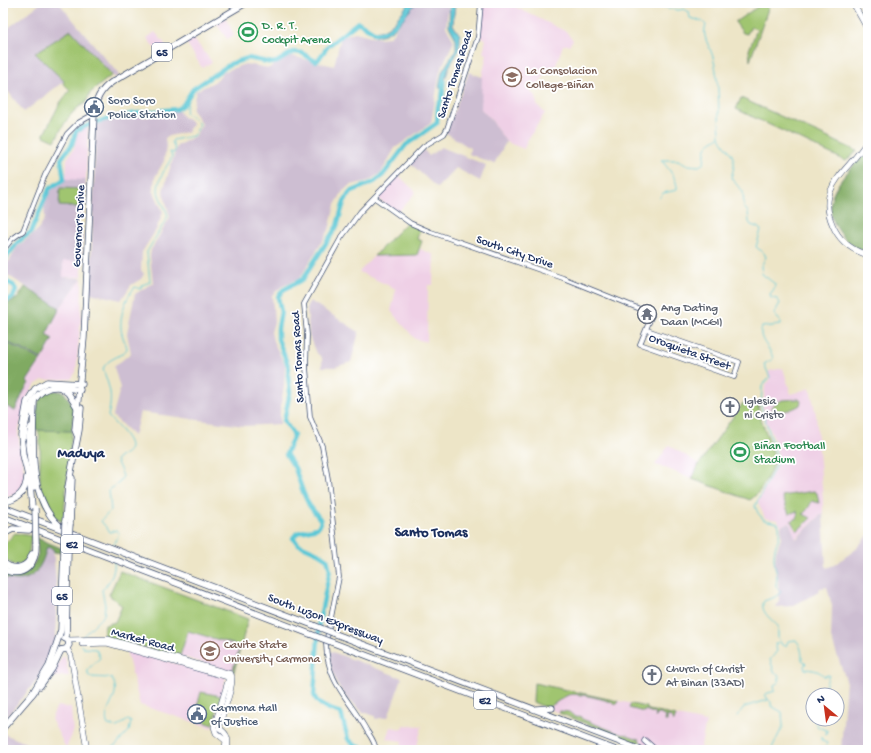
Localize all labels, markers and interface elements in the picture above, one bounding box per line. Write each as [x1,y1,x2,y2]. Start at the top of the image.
place label: D. R. T. Cockpit Arena [261,20,331,48]
sports icon: D. R. T. Cockpit Arena [237,21,259,43]
street label: Santo Tomas Road [435,28,477,120]
road number: 65 [152,43,172,61]
place label: La Consolacion College-Biñan [526,65,597,93]
school or university icon: La Consolacion College-Biñan [501,66,523,88]
place label: Soro Soro Police Station [107,95,176,123]
public building icon: Soro Soro Police Station [83,96,105,118]
street label: Governor's Drive [71,184,89,268]
street label: South City Drive [474,233,555,273]
place label: Ang Dating Daan (MCGI) [660,302,723,330]
temple icon: Ang Dating Daan (MCGI) [636,303,658,325]
street label: Santo Tomas Road [290,310,308,403]
street label: Oroquieta Street [647,332,733,374]
place label: Iglesia ni Cristo [744,395,784,423]
church icon: Iglesia ni Cristo [719,396,741,418]
place label: Biñan Football Stadium [753,440,826,468]
sports icon: Biñan Football Stadium [729,441,751,463]
district label: Maduya [58,446,106,463]
district label: Santo Tomas [395,525,468,542]
road number: E2 [61,535,83,553]
road number: 65 [52,587,72,605]
street label: South Luzon Expressway [266,591,385,648]
street label: Market Road [109,626,176,656]
place label: Cavite State University Carmona [224,639,320,667]
school or university icon: Cavite State University Carmona [199,640,221,662]
place label: Church of Christ At Binan (33AD) [666,663,745,691]
church icon: Church of Christ At Binan (33AD) [641,664,663,686]
north arrow [805,687,845,727]
road number: E2 [474,691,496,709]
text: N [815,693,827,707]
place label: Carmona Hall of Justice [211,702,278,730]
public building icon: Carmona Hall of Justice [186,703,208,725]

